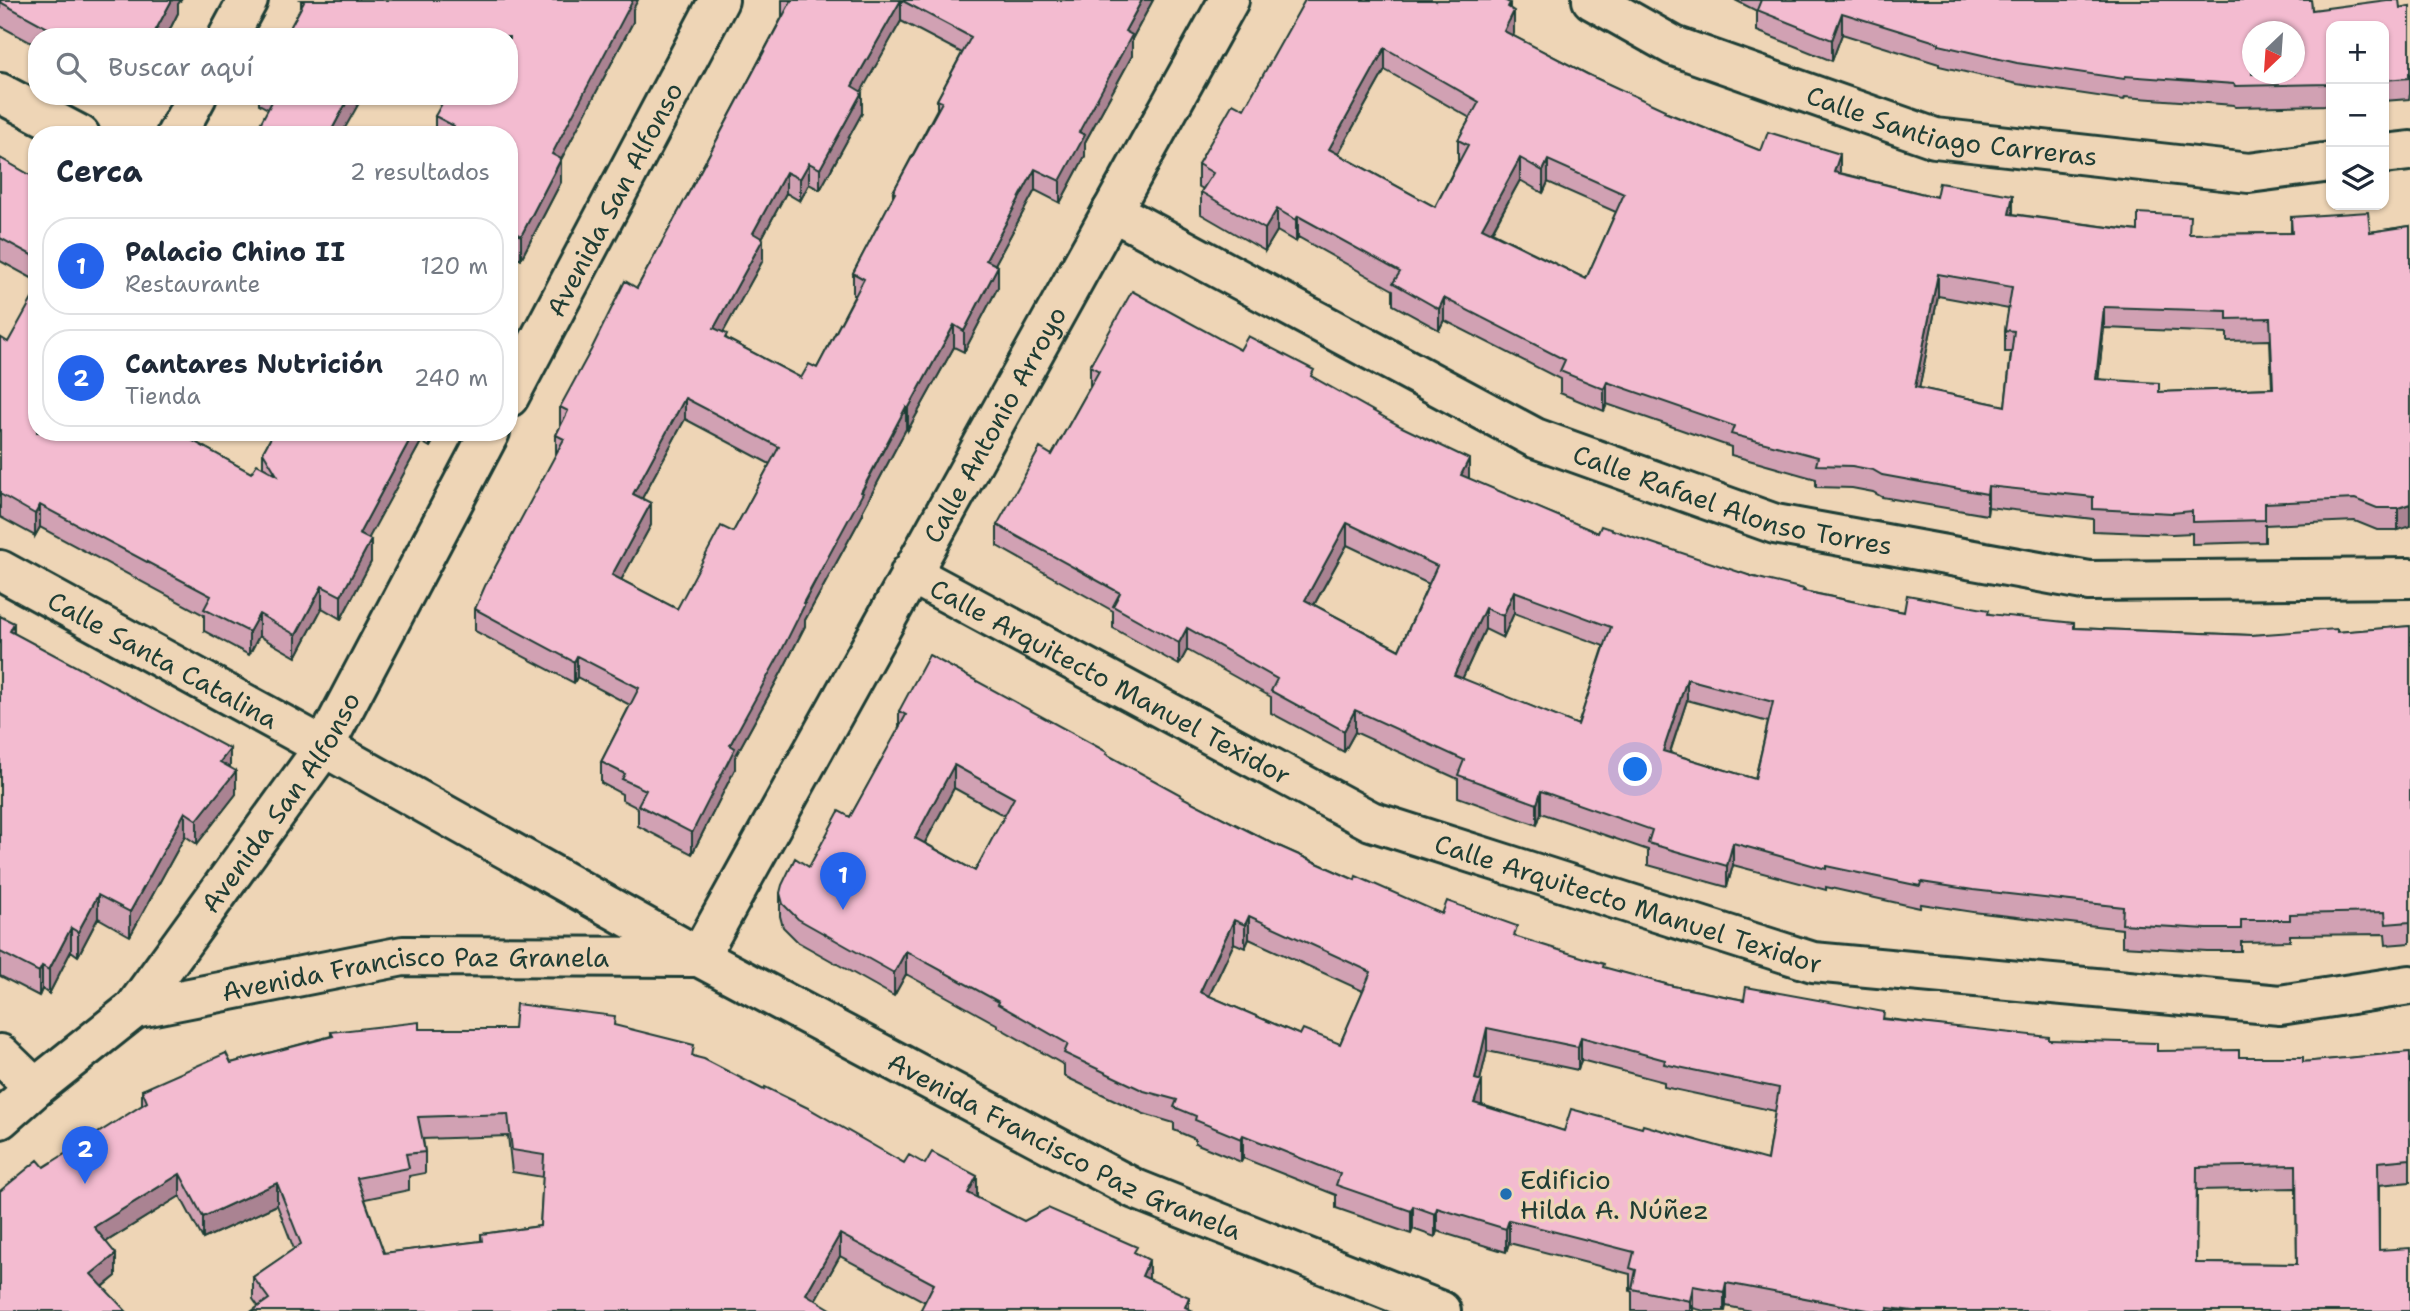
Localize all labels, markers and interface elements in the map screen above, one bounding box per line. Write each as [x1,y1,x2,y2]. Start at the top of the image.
north arrow [2242,21,2305,84]
map controls [2326,21,2389,210]
button: + [2326,21,2389,84]
search box [28,28,518,105]
icon: search [52,48,90,86]
text: Buscar aquí [108,49,254,84]
street label: Avenida San Alfonso [537,76,690,322]
street label: Calle Santiago Carreras [1802,77,2099,173]
button: − [2326,84,2389,147]
button: layers [2326,147,2389,210]
text: Cerca [56,151,143,192]
text: 2 resultados [350,157,490,187]
text: Palacio Chino II [125,234,345,269]
text: 1 [76,251,86,281]
text: 120 m [420,251,488,281]
text: Restaurante [125,269,260,299]
street label: Calle Antonio Arroyo [914,300,1074,549]
text: Cantares Nutrición [125,346,383,381]
text: 2 [73,363,89,393]
text: 240 m [414,363,488,393]
text: Tienda [125,381,201,411]
street label: Calle Rafael Alonso Torres [1568,436,1895,563]
street label: Calle Arquitecto Manuel Texidor [924,570,1297,792]
street label: Calle Santa Catalina [42,582,285,736]
street label: Avenida San Alfonso [192,686,368,919]
your location [1618,752,1652,786]
street label: Calle Arquitecto Manuel Texidor [1431,825,1824,980]
pin: 1 [820,852,866,910]
street label: Avenida Francisco Paz Granela [219,939,609,1009]
street label: Avenida Francisco Paz Granela [882,1043,1247,1247]
pin: 2 [62,1126,108,1184]
place label: Edificio Hilda A. Núñez [1520,1162,1709,1227]
marker: Edificio Hilda A. Núñez [1498,1186,1514,1202]

